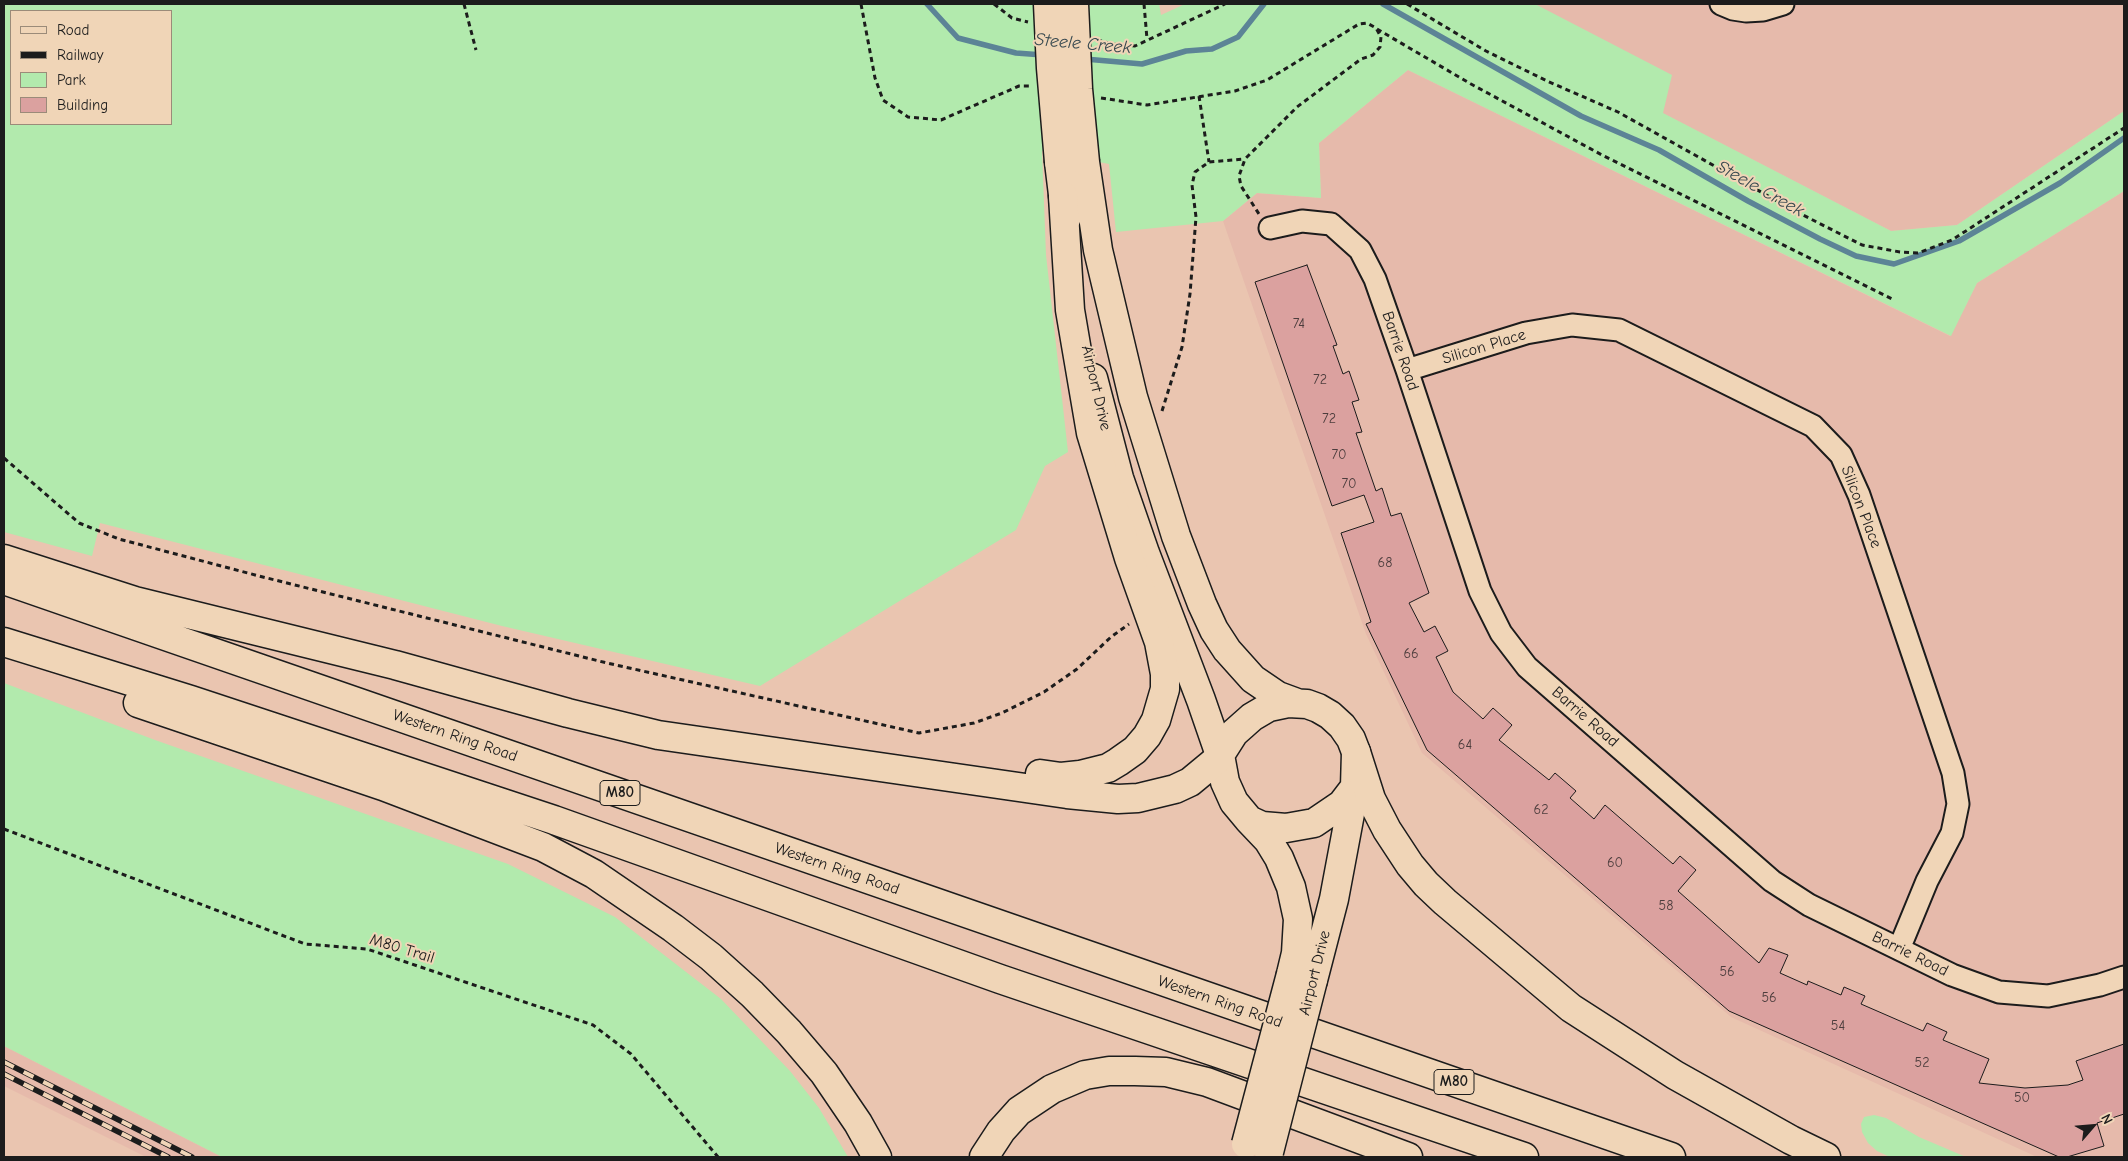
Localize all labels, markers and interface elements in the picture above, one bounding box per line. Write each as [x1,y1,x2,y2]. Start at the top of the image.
legend [10,10,172,125]
text: Road [57,21,89,39]
water label: Steele Creek [1034,29,1132,59]
text: Railway [57,46,103,64]
text: Park [57,71,86,89]
text: Building [57,96,108,114]
water label: Steele Creek [1712,156,1808,222]
street label: Barrie Road [1378,309,1422,393]
house number: 74 [1293,316,1305,332]
street label: Silicon Place [1440,325,1528,369]
street label: Airport Drive [1077,343,1115,433]
house number: 72 [1313,372,1327,388]
house number: 72 [1322,411,1336,427]
house number: 70 [1331,447,1347,463]
street label: Silicon Place [1837,463,1885,551]
house number: 70 [1341,476,1357,492]
house number: 68 [1378,555,1392,571]
house number: 66 [1403,646,1419,662]
street label: Barrie Road [1548,683,1622,751]
street label: Western Ring Road [390,706,520,766]
house number: 64 [1458,737,1472,753]
road number: M80 [600,780,640,806]
house number: 62 [1534,802,1548,818]
street label: Western Ring Road [772,839,902,899]
house number: 60 [1607,855,1623,871]
house number: 58 [1659,898,1673,914]
street label: Barrie Road [1869,927,1951,981]
street label: Airport Drive [1295,928,1335,1018]
street label: M80 Trail [367,930,437,968]
house number: 56 [1719,964,1735,980]
street label: Western Ring Road [1155,972,1285,1032]
house number: 56 [1761,990,1777,1006]
house number: 54 [1831,1018,1845,1034]
house number: 52 [1915,1055,1929,1071]
road number: M80 [1434,1070,1474,1094]
house number: 50 [2014,1090,2030,1106]
north arrow [2068,1101,2118,1151]
text: N [2097,1111,2116,1127]

